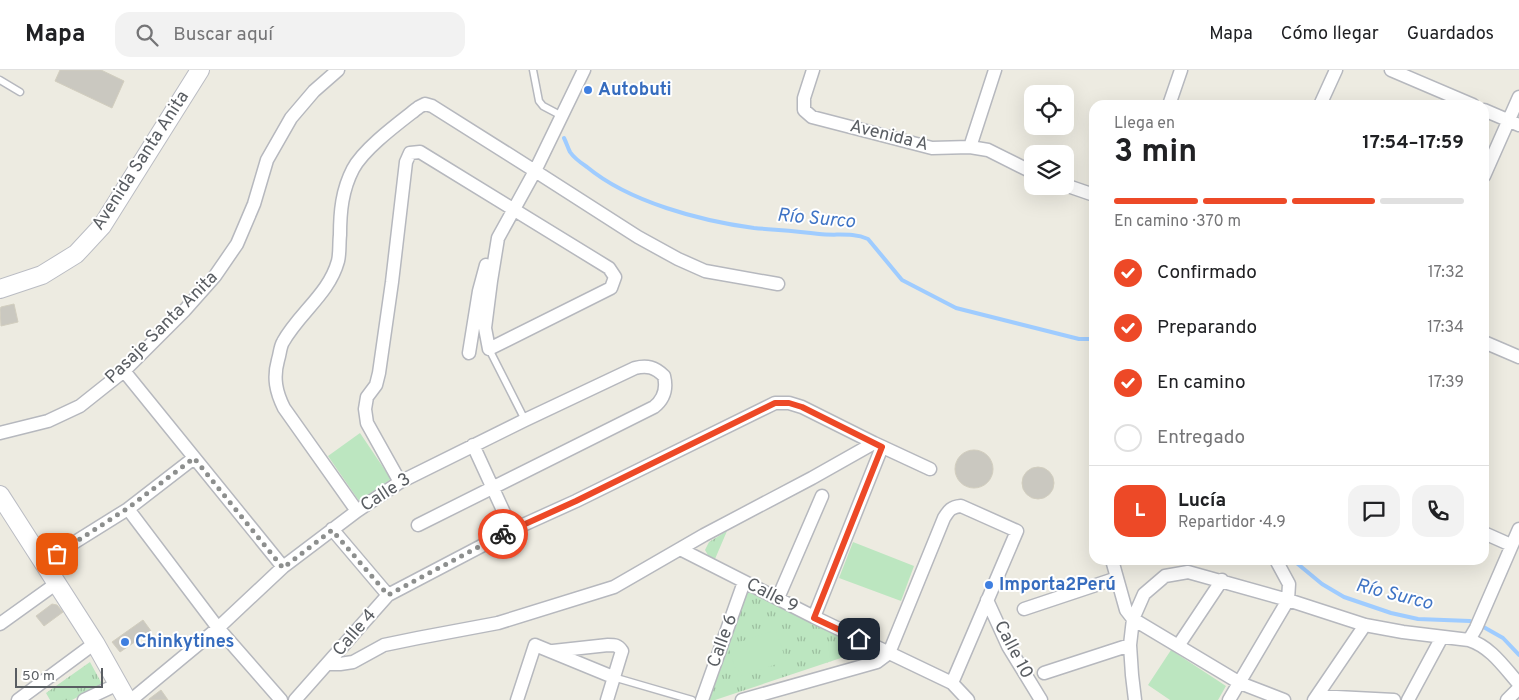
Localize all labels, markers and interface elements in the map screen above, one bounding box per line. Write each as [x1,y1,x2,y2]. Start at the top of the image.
search box [115,12,465,57]
text: Mapa [25,20,85,50]
icon: search [133,21,161,49]
text: Buscar aquí [173,23,273,47]
text: Mapa [1209,23,1253,46]
text: Cómo llegar [1281,23,1379,46]
text: Guardados [1407,23,1494,46]
place label: Autobuti [598,79,672,102]
marker: Autobuti [582,84,594,96]
map controls [1024,85,1074,195]
button: locate [1024,85,1074,135]
street label: Avenida Santa Anita [87,87,195,235]
text: Llega en [1114,114,1175,134]
street label: Avenida A [847,115,931,157]
text: 17:54–17:59 [1362,131,1464,155]
text: 3 min [1114,133,1197,173]
button: layers [1024,145,1074,195]
water label: Río Surco [776,204,857,234]
text: En camino · 370 m [1114,212,1241,232]
icon: check [1114,259,1142,287]
text: Confirmado [1157,261,1257,285]
text: 17:32 [1428,263,1464,283]
street label: Pasaje Santa Anita [101,267,223,389]
icon: check [1114,314,1142,342]
text: Preparando [1157,316,1257,340]
text: 17:34 [1427,318,1464,338]
icon: check [1114,369,1142,397]
text: En camino [1157,371,1246,395]
text: 17:39 [1428,373,1464,393]
text: Entregado [1157,426,1245,450]
street label: Calle 3 [357,468,415,518]
button: chat [1348,485,1400,537]
button: phone [1412,485,1464,537]
text: Lucía [1178,489,1226,513]
text: L [1135,499,1145,523]
courier [478,509,528,559]
text: Repartidor · 4.9 [1178,513,1286,533]
icon: bike [489,520,517,548]
pin [36,533,78,575]
icon: bag [43,540,71,568]
street label: Calle 9 [742,573,802,619]
place label: Importa2Perú [999,574,1116,597]
water label: Río Surco [1353,574,1436,616]
marker: Importa2Perú [983,579,995,591]
street label: Calle 4 [328,604,382,662]
street label: Calle 6 [703,611,743,671]
street label: Calle 10 [988,617,1038,683]
pin [838,618,880,660]
icon: home [845,625,873,653]
place label: Chinkytines [135,631,234,654]
marker: Chinkytines [119,636,131,648]
scale bar [15,665,102,688]
text: 50 m [22,668,55,685]

